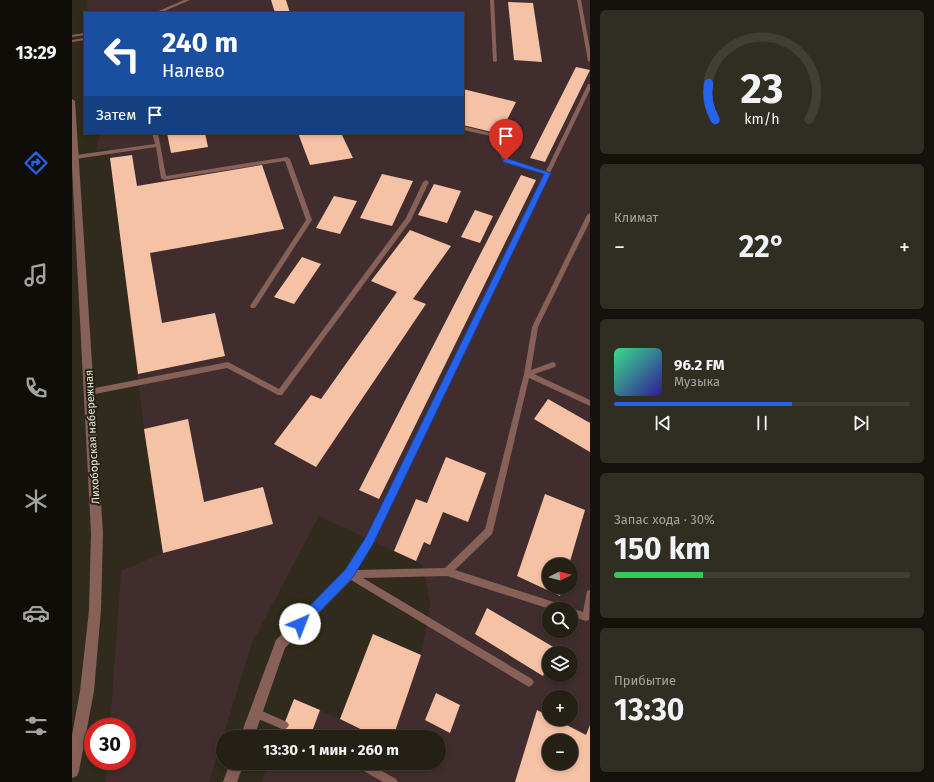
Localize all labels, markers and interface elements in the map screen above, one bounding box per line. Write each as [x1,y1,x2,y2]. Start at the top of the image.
text: 240 m [162,26,238,59]
icon: left [96,28,148,80]
text: 13:29 [15,42,57,64]
text: Налево [162,60,225,82]
text: 23 [741,64,783,114]
icon: arrive [144,104,166,126]
text: Затем [96,106,136,124]
text: km/h [744,111,780,128]
pin [489,119,523,160]
icon: arrive [495,125,517,147]
icon: directions [22,149,50,177]
text: Климат [614,210,658,225]
text: 22° [739,229,785,265]
text: − [614,234,625,261]
text: + [899,234,910,261]
icon: music [22,261,50,289]
text: 96.2 FM [674,356,724,374]
street label: Лихоборская набережная [82,370,103,504]
icon: phone [22,374,50,402]
text: Музыка [674,374,720,389]
icon: previous [652,412,674,434]
icon: pause [751,412,773,434]
icon: next [850,412,872,434]
icon: climate [22,487,50,515]
text: Запас хода · 30% [614,512,715,527]
text: 150 km [614,531,711,567]
north arrow [542,558,578,594]
map controls [542,558,578,770]
icon: car [22,599,50,627]
button: search [542,602,578,638]
position arrow [279,603,321,645]
button: layers [542,646,578,682]
text: Прибытие [614,673,676,688]
button: + [542,690,578,726]
text: 13:30 [614,692,684,728]
icon: filters [22,712,50,740]
speed limit sign: 30 [84,718,136,770]
button: − [542,734,578,770]
text: 13:30 · 1 мин · 260 m [263,741,399,759]

